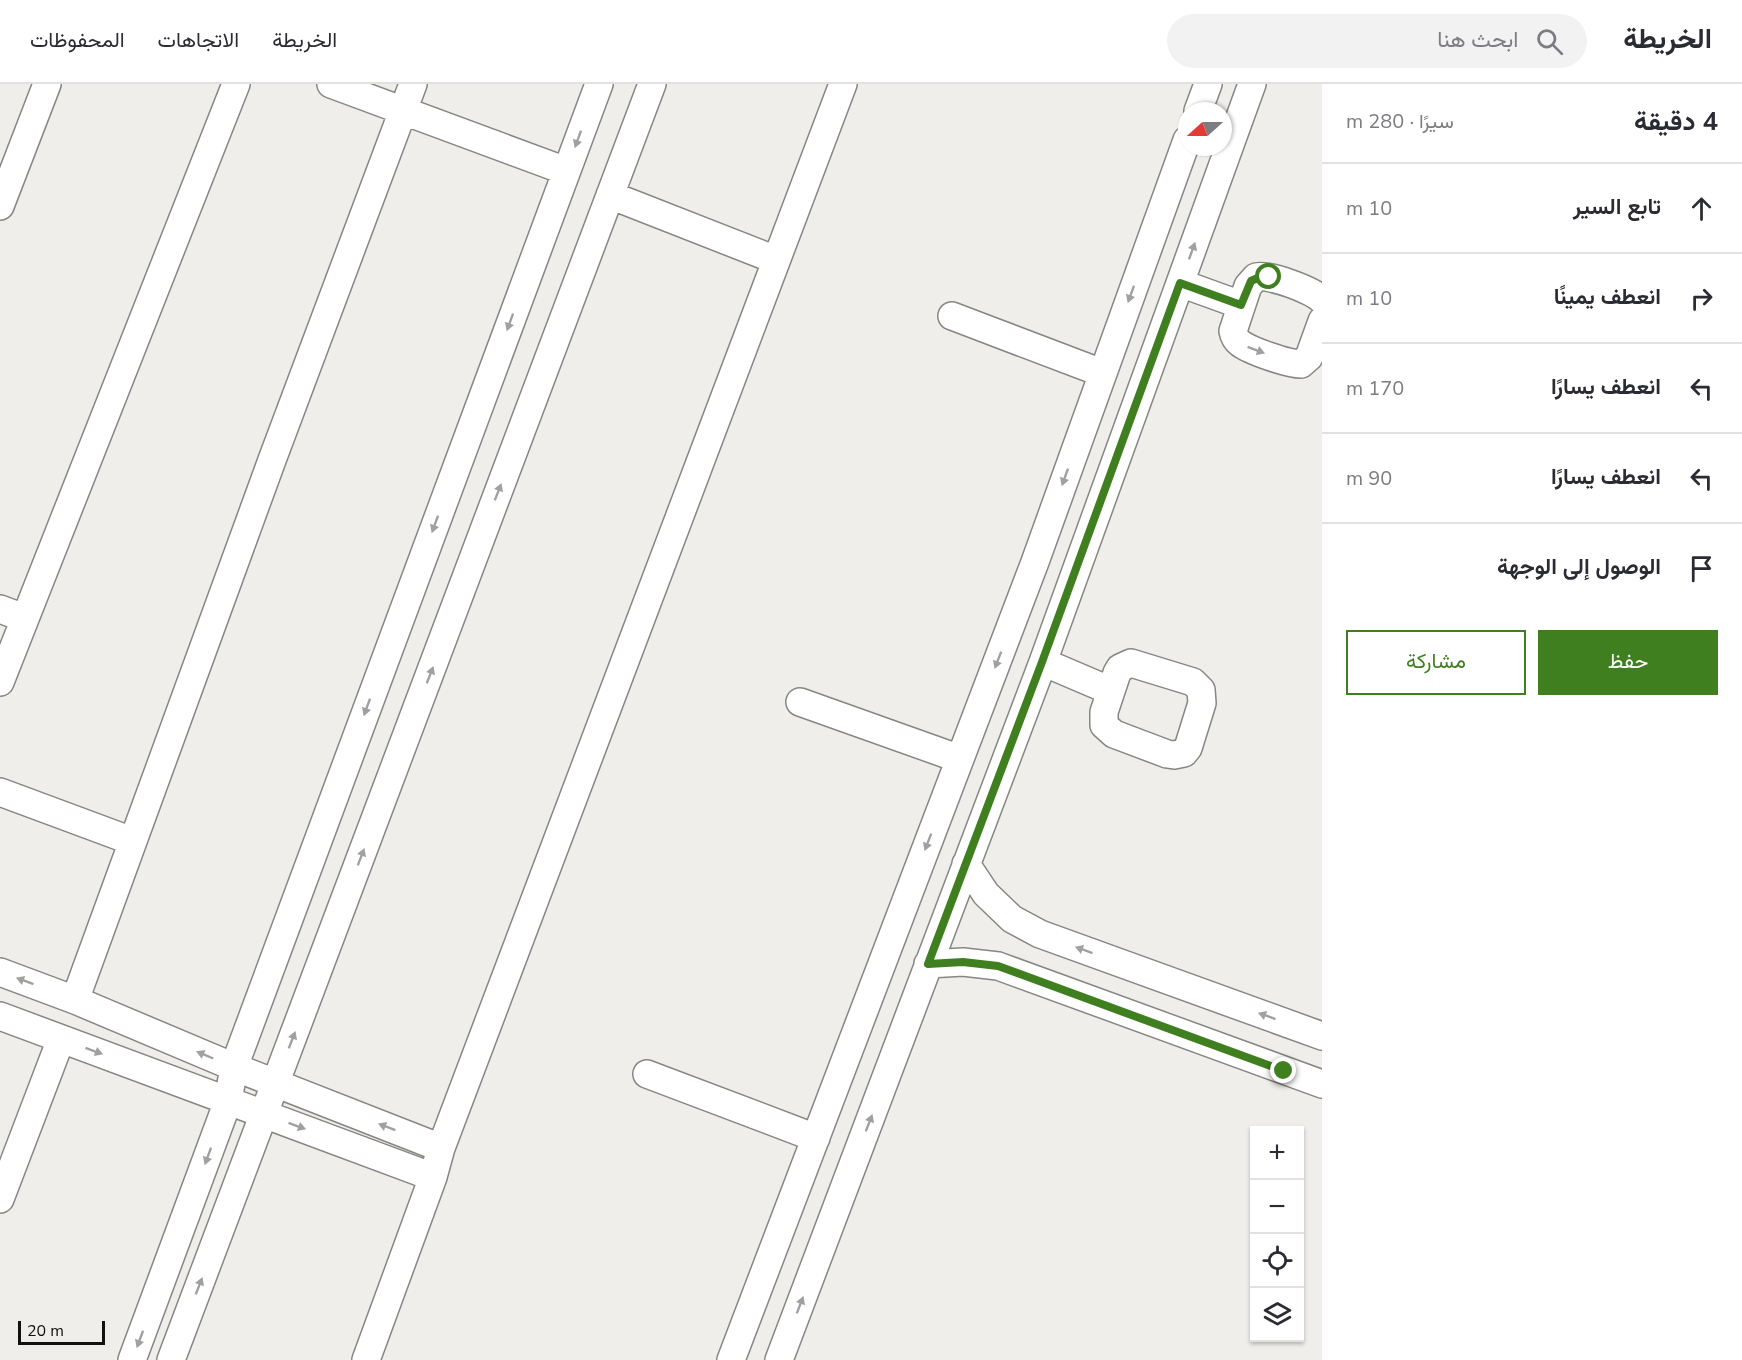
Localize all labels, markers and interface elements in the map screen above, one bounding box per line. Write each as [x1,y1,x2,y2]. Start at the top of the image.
search box [1167,14,1587,68]
text: الخريطة [1623,20,1712,58]
text: ابحث هنا [1437,25,1518,55]
icon: search [1533,25,1566,58]
text: المحفوظات [30,26,125,54]
text: الاتجاهات [158,26,239,54]
text: الخريطة [272,26,337,54]
north arrow [1178,102,1232,156]
text: 4 دقيقة [1634,104,1718,139]
text: سيرًا · 280 m [1346,108,1454,135]
one-way arrow [573,130,582,148]
text: تابع السير [1573,192,1661,222]
icon: ahead [1685,192,1718,225]
text: 10 m [1346,195,1392,222]
one-way arrow [1187,242,1197,260]
route start [1255,263,1281,289]
text: انعطف يمينًا [1554,282,1661,312]
icon: right [1685,282,1718,315]
one-way arrow [1126,285,1136,303]
text: 10 m [1346,285,1392,312]
one-way arrow [505,313,515,331]
one-way arrow [1247,346,1265,356]
text: انعطف يسارًا [1551,372,1661,402]
icon: left [1685,372,1718,405]
text: 170 m [1346,375,1404,402]
text: انعطف يسارًا [1551,462,1661,492]
icon: left [1685,462,1718,495]
text: 90 m [1346,465,1392,492]
one-way arrow [1060,468,1070,486]
one-way arrow [494,483,504,501]
one-way arrow [430,515,440,533]
text: الوصول إلى الوجهة [1497,552,1661,582]
icon: arrive [1685,552,1718,585]
button: مشاركة [1346,630,1526,695]
button: حفظ [1538,630,1718,695]
one-way arrow [992,651,1002,669]
one-way arrow [425,666,435,684]
one-way arrow [362,698,372,716]
one-way arrow [923,834,933,852]
one-way arrow [356,848,366,866]
one-way arrow [1075,944,1093,954]
one-way arrow [16,976,34,986]
one-way arrow [1258,1011,1276,1020]
one-way arrow [288,1031,298,1049]
one-way arrow [85,1047,103,1056]
one-way arrow [196,1050,214,1060]
route end [1270,1057,1296,1083]
one-way arrow [864,1114,874,1132]
one-way arrow [288,1122,306,1132]
one-way arrow [378,1122,396,1131]
map controls [1250,1126,1304,1342]
button: + [1250,1126,1304,1180]
one-way arrow [203,1147,212,1165]
button: − [1250,1180,1304,1234]
button: locate [1250,1234,1304,1288]
one-way arrow [194,1276,204,1294]
button: layers [1250,1288,1304,1342]
one-way arrow [796,1296,805,1314]
scale bar [18,1318,105,1346]
text: 20 m [27,1320,64,1342]
one-way arrow [135,1330,144,1348]

